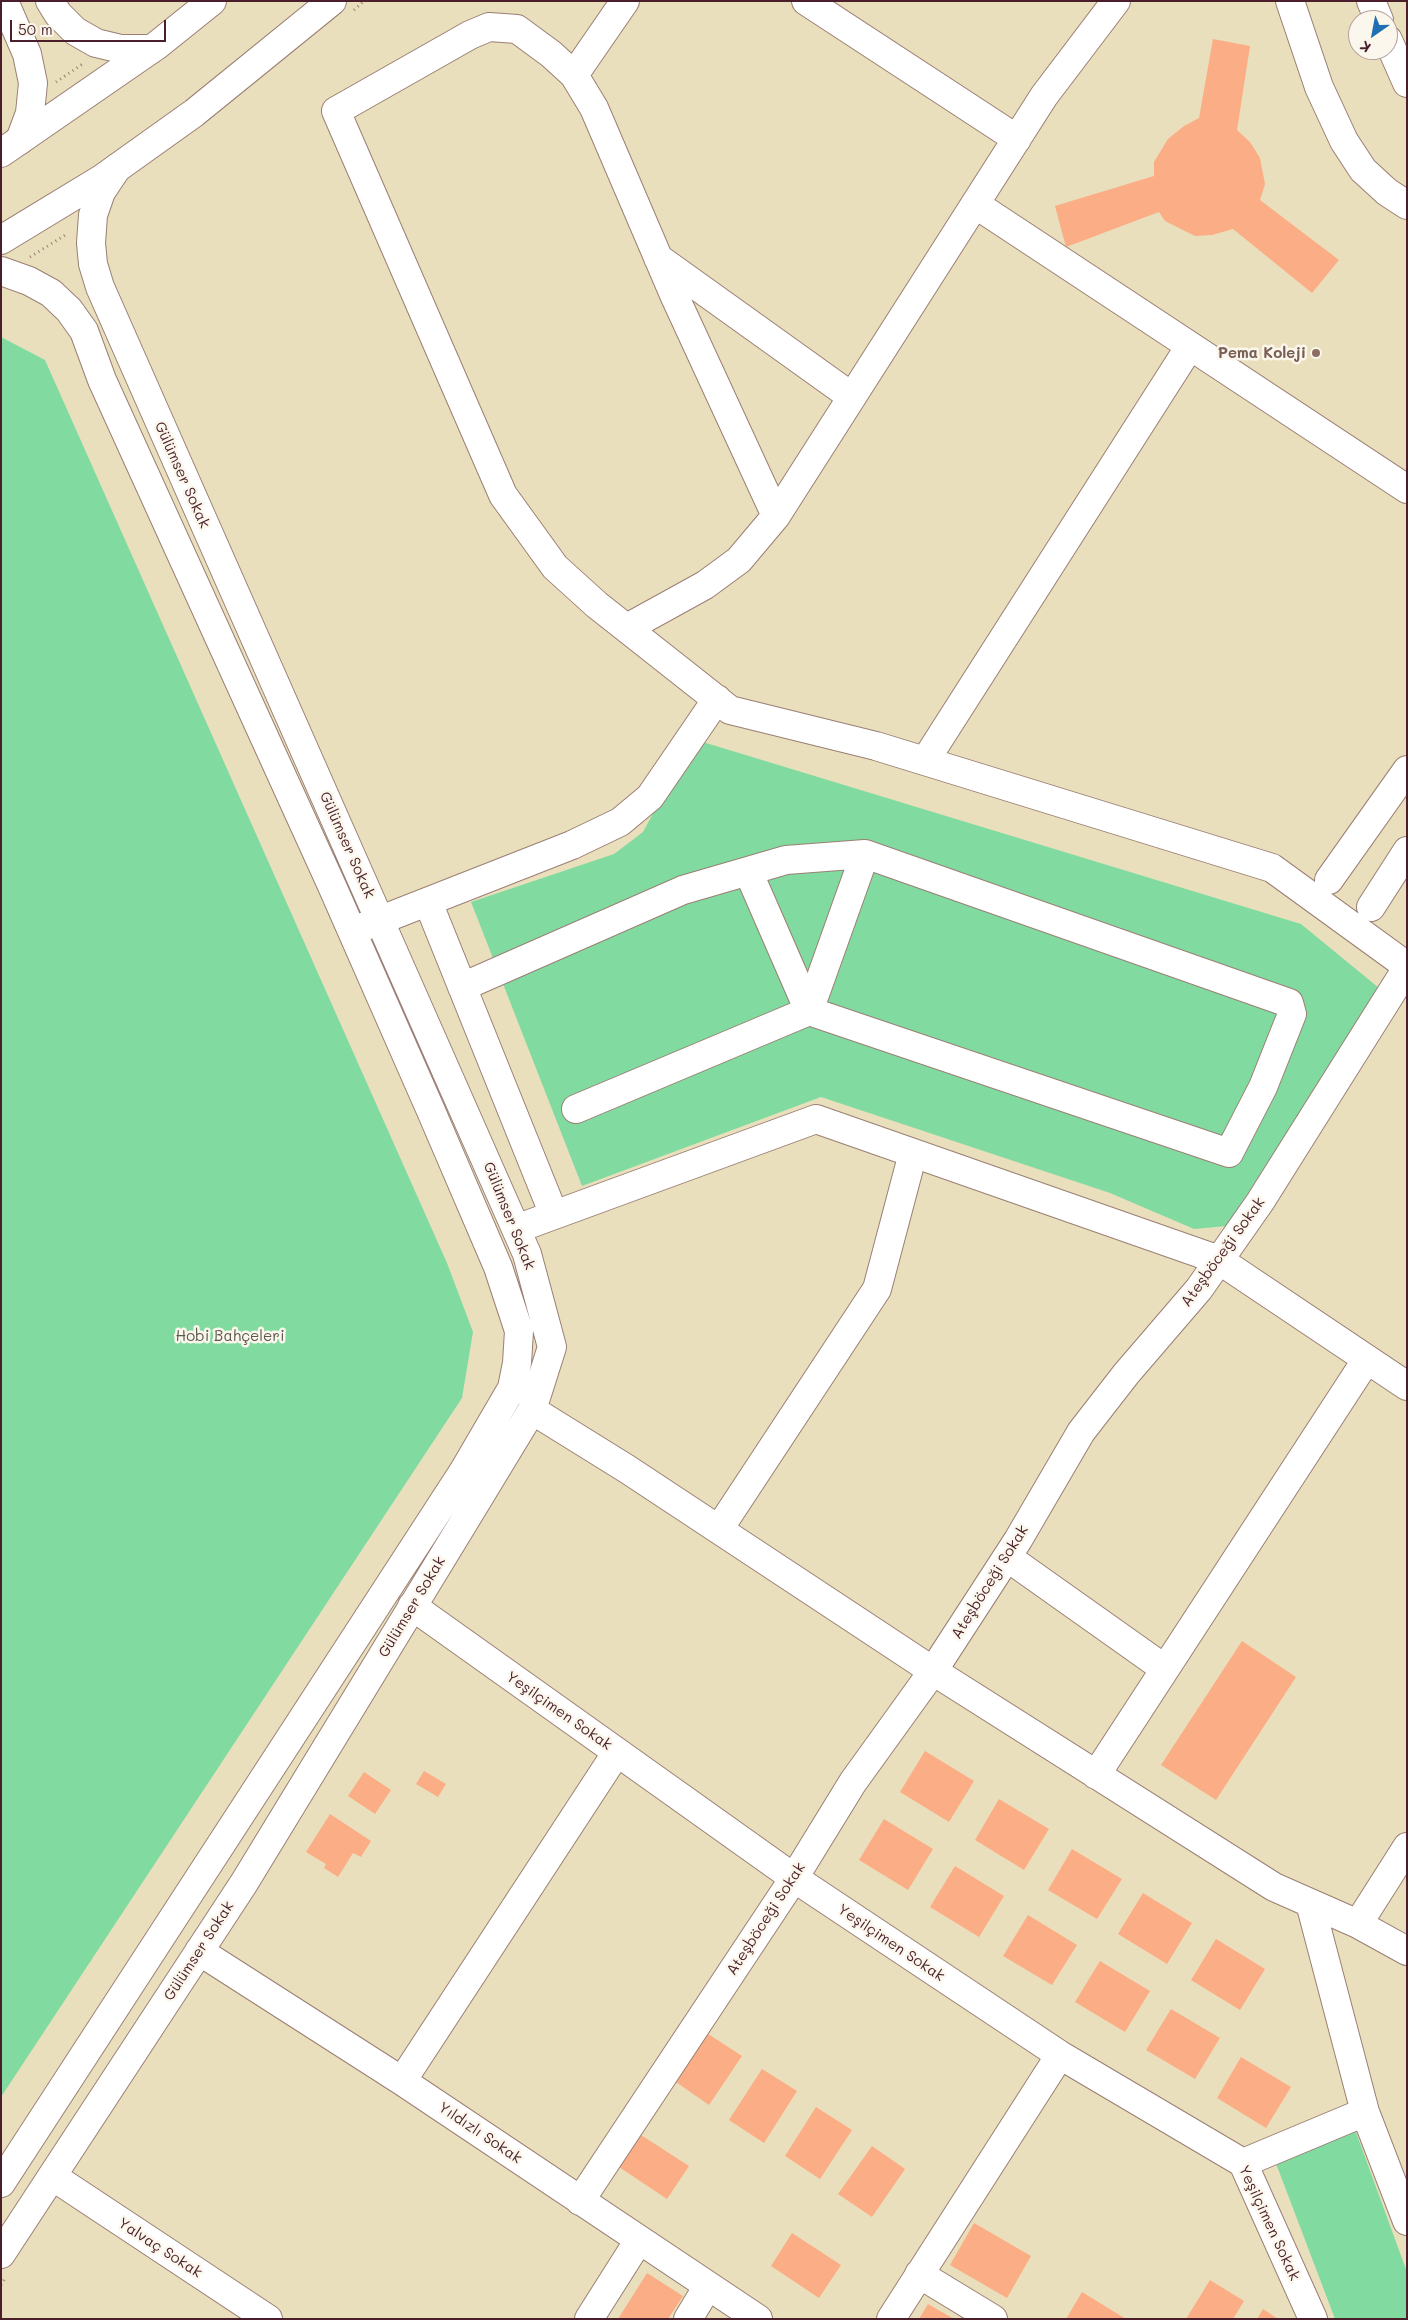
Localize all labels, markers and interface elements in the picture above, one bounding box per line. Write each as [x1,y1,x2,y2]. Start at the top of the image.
scale bar [12,10,169,42]
north arrow [1348,10,1398,60]
text: 50 m [18,19,53,39]
text: K [1356,37,1374,58]
place label: Pema Koleji [1218,344,1306,362]
marker: Pema Koleji [1310,347,1322,359]
street label: Gülümser Sokak [150,419,214,531]
street label: Gülümser Sokak [315,789,379,901]
street label: Gülümser Sokak [479,1159,539,1273]
street label: Ateşböceği Sokak [1177,1194,1269,1310]
park label: Hobi Bahçeleri [176,1327,284,1345]
street label: Ateşböceği Sokak [948,1522,1032,1642]
street label: Gülümser Sokak [375,1553,449,1661]
street label: Yeşilçimen Sokak [503,1668,615,1754]
street label: Ateşböceği Sokak [723,1859,809,1979]
street label: Gülümser Sokak [160,1898,238,2004]
street label: Yeşilçimen Sokak [834,1901,948,1985]
street label: Yıldızlı Sokak [435,2098,525,2168]
street label: Yeşilçimen Sokak [1234,2162,1304,2284]
street label: Yalvaç Sokak [115,2214,205,2282]

